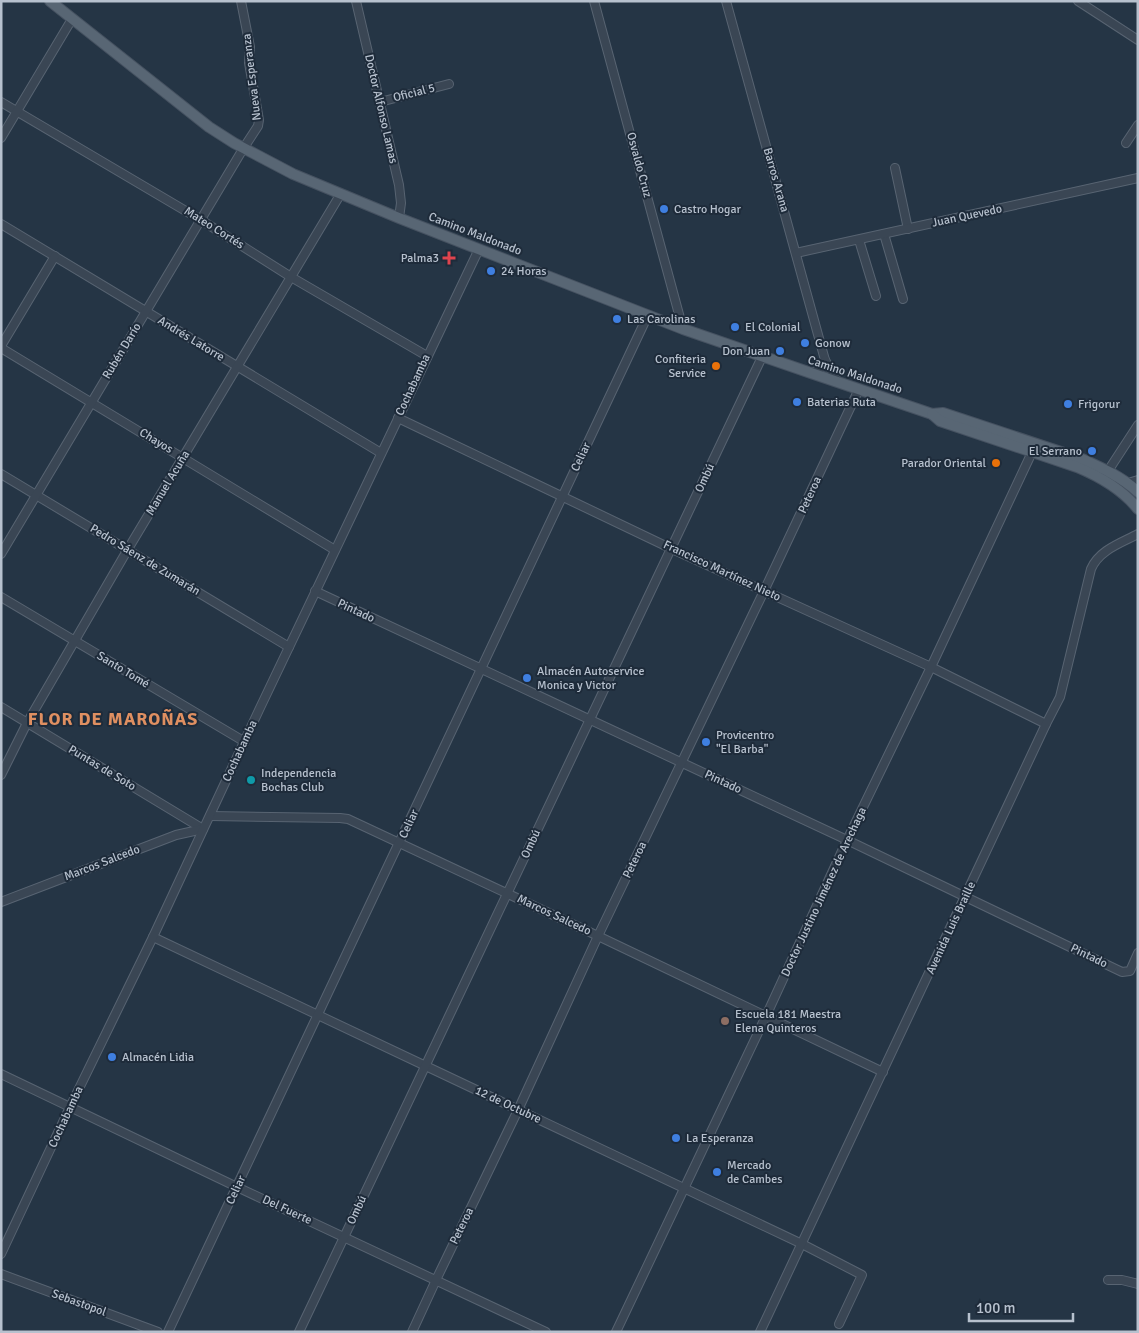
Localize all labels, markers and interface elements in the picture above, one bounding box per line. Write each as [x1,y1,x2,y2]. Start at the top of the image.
street label: Nueva Esperanza [239,33,265,121]
street label: Doctor Alfonso Lamas [361,53,401,165]
street label: Oficial 5 [391,81,437,105]
street label: Osvaldo Cruz [623,131,655,199]
street label: Barros Arana [760,146,792,214]
street label: Juan Quevedo [931,201,1003,231]
place label: Castro Hogar [674,202,742,217]
marker: Castro Hogar [658,203,670,215]
street label: Mateo Cortés [181,204,247,252]
street label: Camino Maldonado [426,209,524,259]
place label: Palma3 [401,251,439,266]
marker: Palma3 [443,252,455,264]
place label: 24 Horas [501,264,547,279]
marker: 24 Horas [485,265,497,277]
place label: Las Carolinas [627,312,695,327]
street label: Andrés Latorre [155,313,227,365]
marker: Las Carolinas [611,313,623,325]
street label: Rubén Darío [99,320,145,382]
place label: El Colonial [745,320,801,335]
marker: El Colonial [729,321,741,333]
place label: Gonow [815,336,851,351]
marker: Gonow [799,337,811,349]
place label: Don Juan [722,344,770,359]
marker: Don Juan [774,345,786,357]
street label: Cochabamba [392,352,434,418]
place label: Confiteria Service [655,352,706,381]
street label: Camino Maldonado [806,353,904,397]
marker: Confiteria Service [710,360,722,372]
place label: Baterias Ruta [807,395,876,410]
marker: Baterias Ruta [791,396,803,408]
place label: Frigorur [1078,397,1120,412]
marker: Frigorur [1062,398,1074,410]
street label: Chayos [136,425,176,457]
street label: Celiar [568,440,594,474]
place label: El Serrano [1029,444,1082,459]
marker: El Serrano [1086,445,1098,457]
street label: Manuel Acuña [143,448,193,518]
place label: Parador Oriental [901,456,986,471]
marker: Parador Oriental [990,457,1002,469]
street label: Ombú [692,461,718,495]
street label: Peteroa [795,474,825,516]
street label: Pedro Sáenz de Zumarán [87,521,203,599]
street label: Francisco Martínez Nieto [661,537,783,605]
street label: Pintado [335,596,377,626]
street label: Santo Tomé [94,648,152,692]
place label: Almacén Autoservice Monica y Victor [537,664,644,693]
marker: Almacén Autoservice Monica y Victor [521,672,533,684]
district label: FLOR DE MAROÑAS [28,708,198,730]
street label: Cochabamba [219,718,261,784]
place label: Provicentro "El Barba" [716,728,774,757]
marker: Provicentro "El Barba" [700,736,712,748]
street label: Puntas de Soto [66,742,138,794]
place label: Independencia Bochas Club [261,766,336,795]
street label: Pintado [702,767,744,797]
marker: Independencia Bochas Club [245,774,257,786]
street label: Doctor Justino Jiménez de Arechaga [778,805,870,979]
street label: Celiar [396,807,422,841]
street label: Ombú [518,827,544,861]
street label: Peteroa [620,839,650,881]
street label: Marcos Salcedo [62,842,142,884]
street label: Avenida Luis Braille [923,879,979,977]
street label: Marcos Salcedo [515,891,593,939]
street label: Pintado [1068,941,1110,971]
place label: Escuela 181 Maestra Elena Quinteros [735,1007,841,1036]
marker: Escuela 181 Maestra Elena Quinteros [719,1015,731,1027]
place label: Almacén Lidia [122,1050,194,1065]
marker: Almacén Lidia [106,1051,118,1063]
street label: 12 de Octubre [472,1083,544,1127]
street label: Cochabamba [45,1084,87,1150]
place label: La Esperanza [686,1131,754,1146]
marker: La Esperanza [670,1132,682,1144]
place label: Mercado de Cambes [727,1158,782,1187]
marker: Mercado de Cambes [711,1166,723,1178]
street label: Celiar [223,1173,249,1207]
street label: Del Fuerte [260,1192,314,1228]
street label: Ombú [344,1193,370,1227]
street label: Peteroa [447,1205,477,1247]
street label: Sebastopol [50,1286,109,1320]
scale bar [969,1290,1073,1322]
text: 100 m [976,1299,1016,1317]

